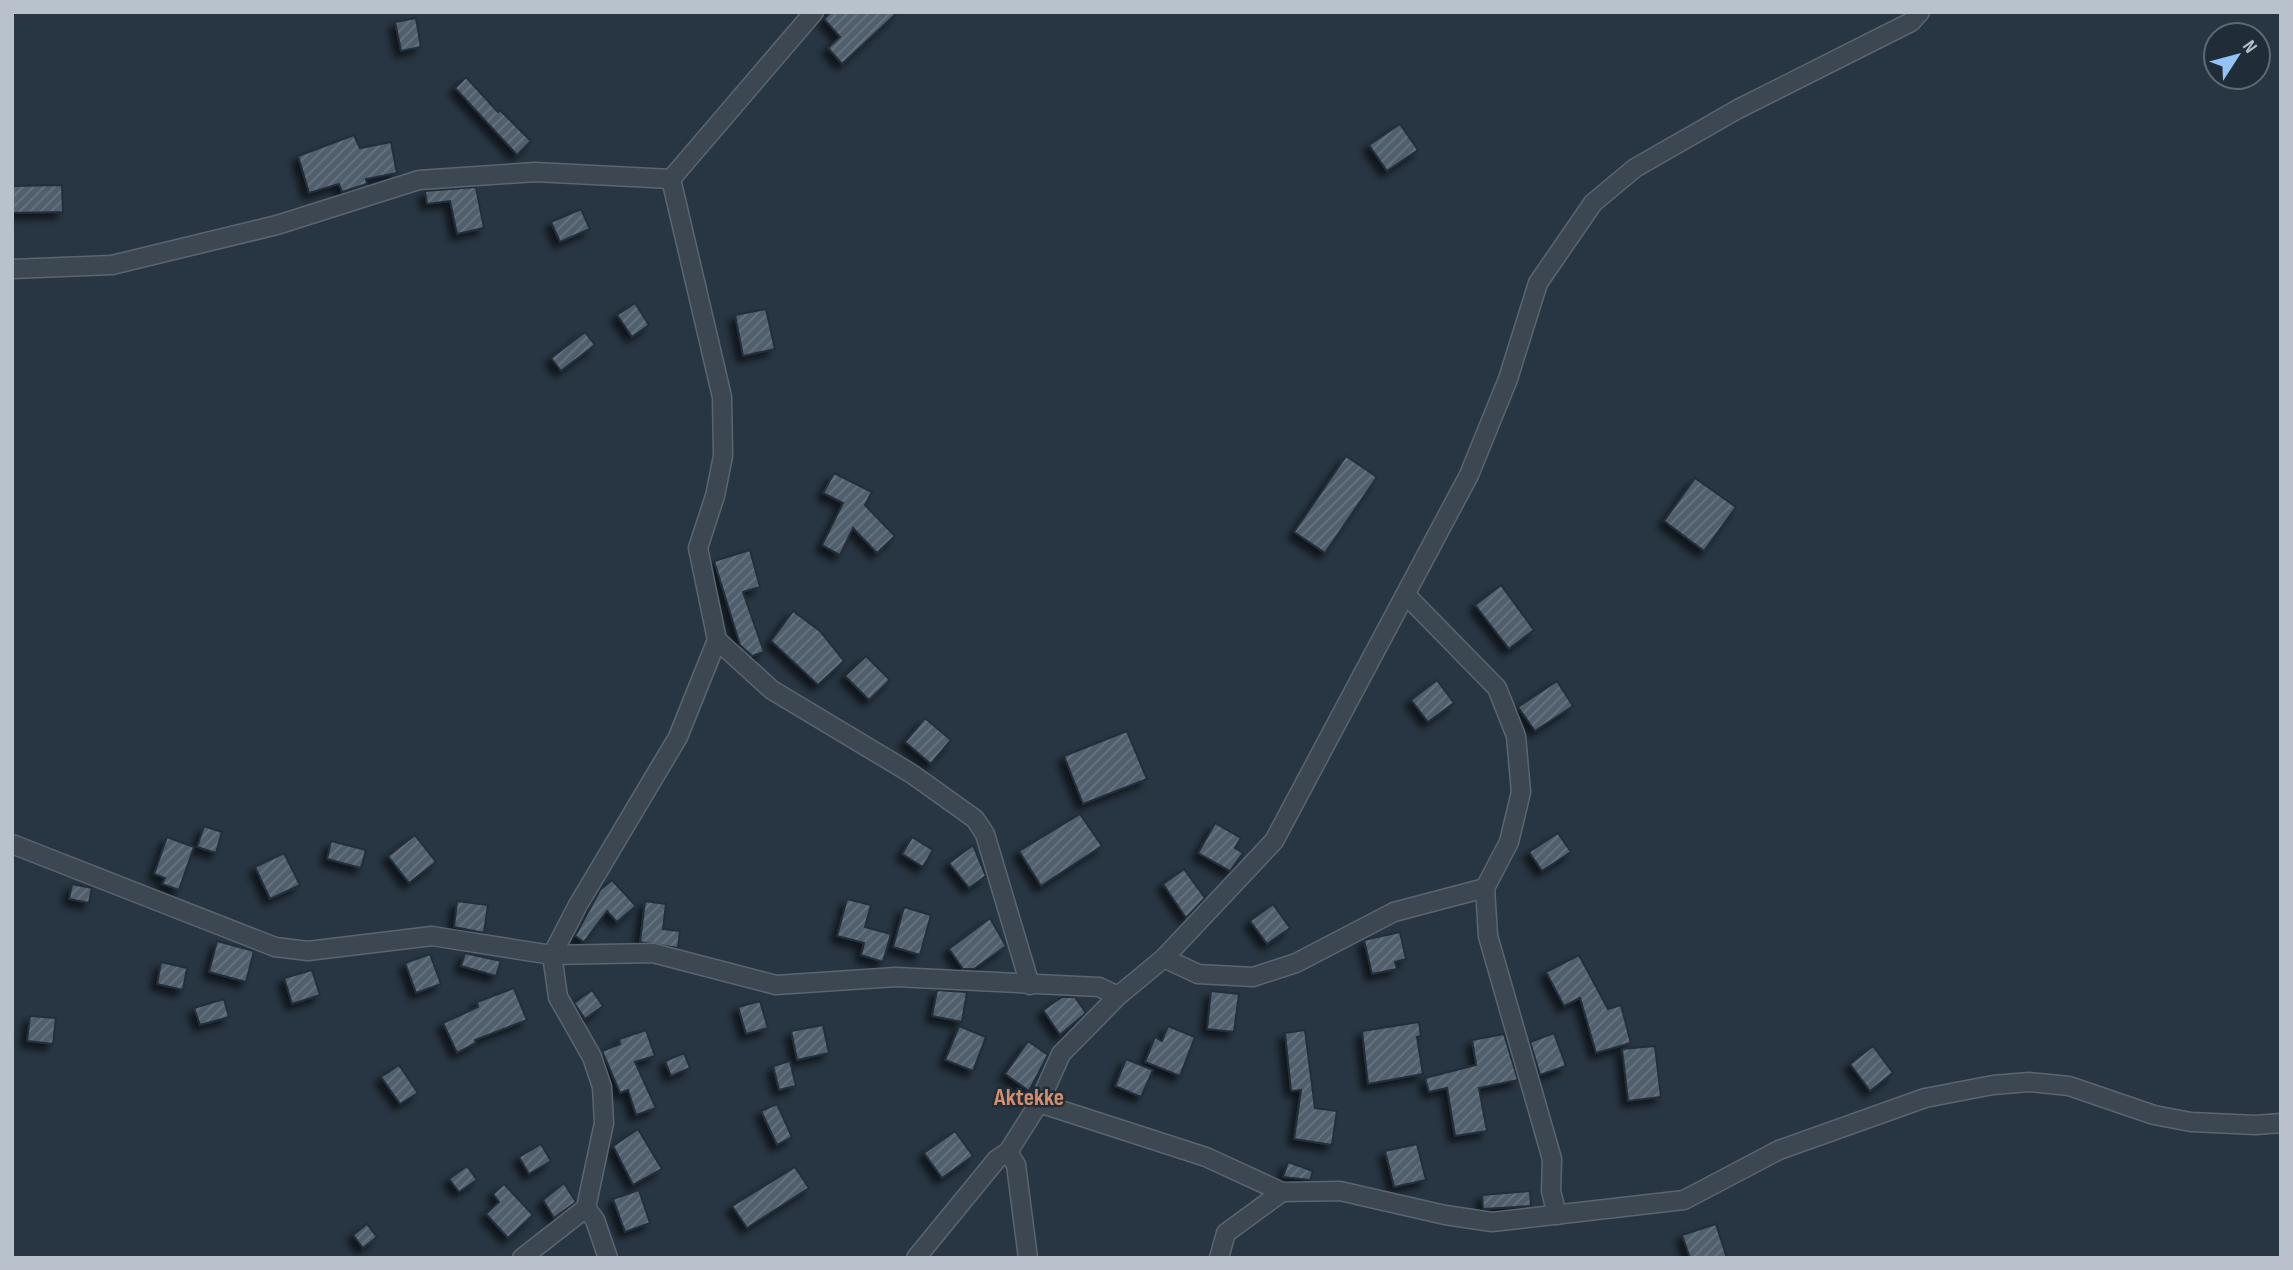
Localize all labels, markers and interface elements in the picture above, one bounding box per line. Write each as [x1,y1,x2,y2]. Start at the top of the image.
north arrow [2202,21,2272,91]
text: N [2237,36,2262,58]
district label: Aktekke [993,1083,1064,1112]

